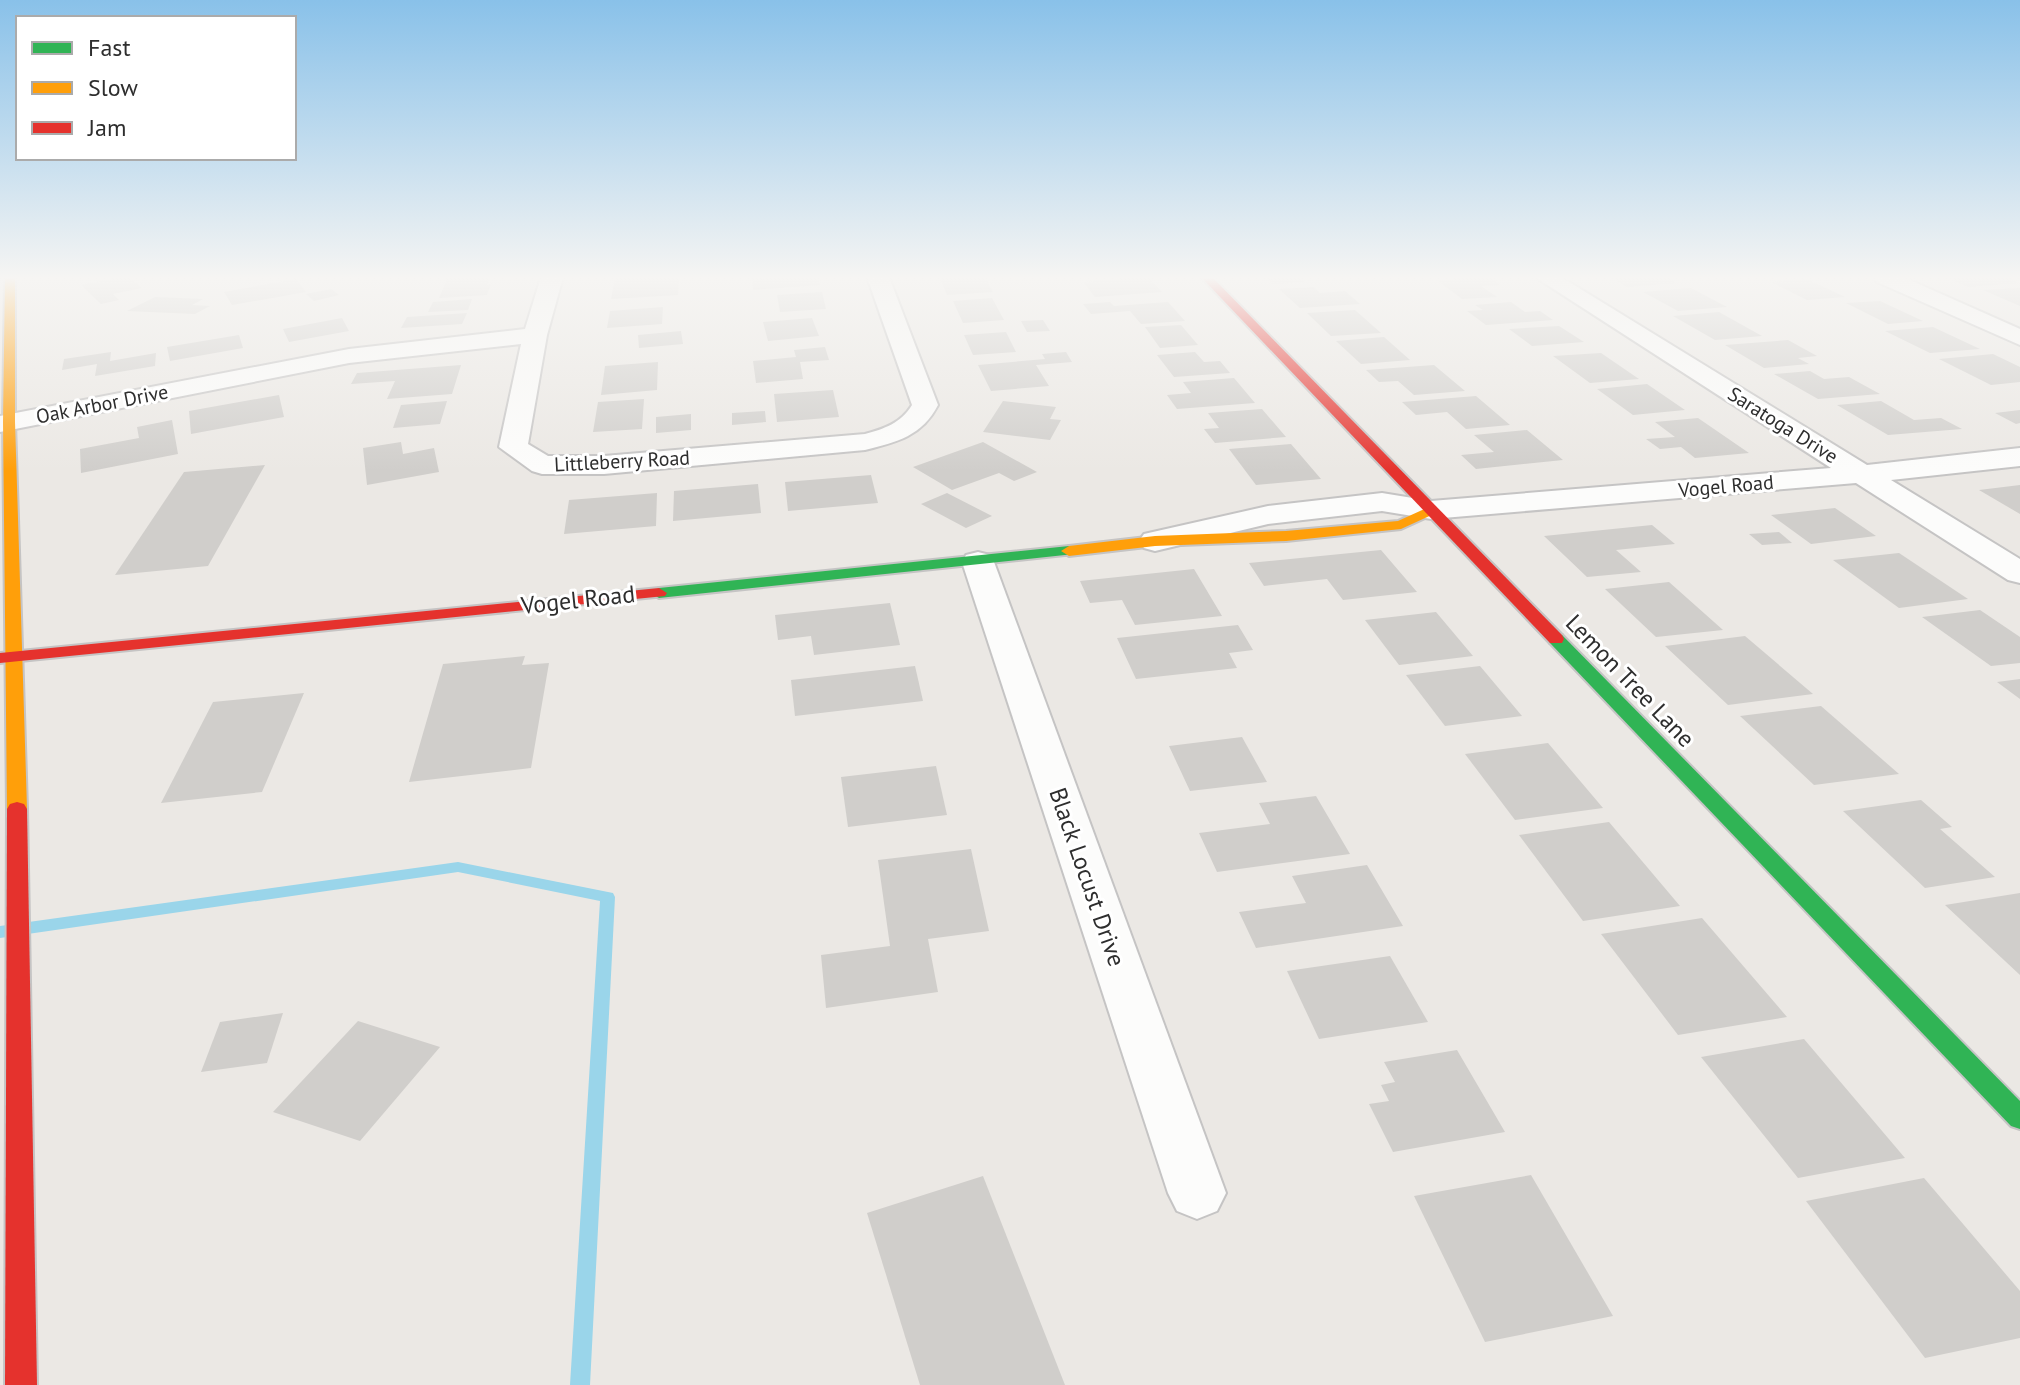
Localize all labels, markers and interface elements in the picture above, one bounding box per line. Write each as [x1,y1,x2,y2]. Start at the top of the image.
legend [16,16,296,160]
text: Fast [88,32,131,63]
text: Slow [88,72,138,103]
text: Jam [87,112,126,143]
street label: Oak Arbor Drive [34,378,170,430]
street label: Saratoga Drive [1723,381,1843,469]
street label: Littleberry Road [553,444,691,478]
street label: Vogel Road [1676,469,1775,503]
street label: Vogel Road [518,578,636,621]
street label: Lemon Tree Lane [1559,608,1702,754]
street label: Black Locust Drive [1042,783,1133,970]

